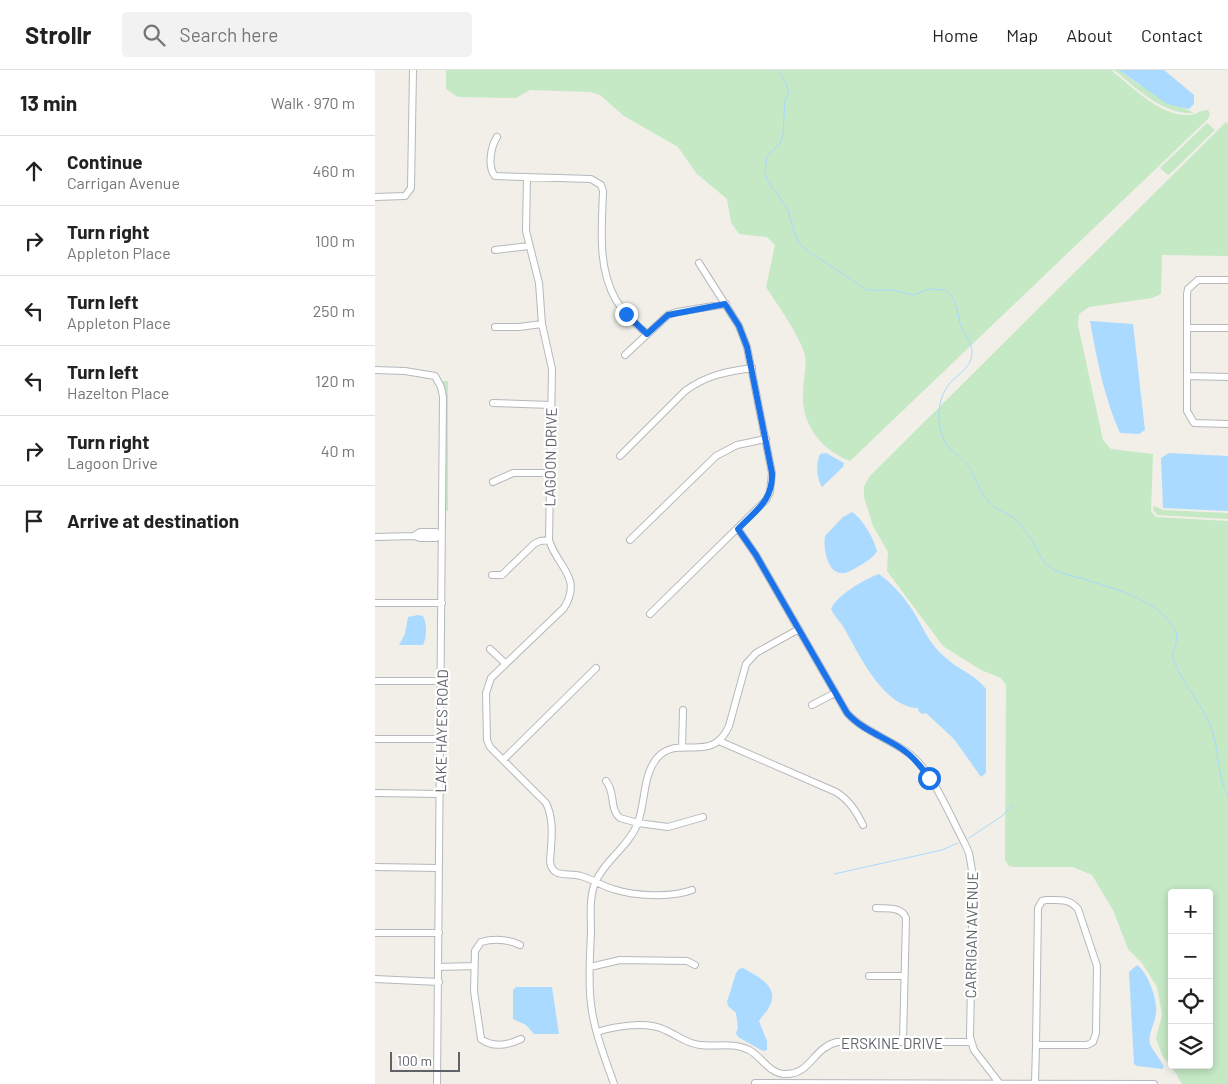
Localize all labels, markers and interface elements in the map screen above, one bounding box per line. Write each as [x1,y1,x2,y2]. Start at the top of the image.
search box [122,12,472,57]
text: Strollr [25,20,92,49]
icon: search [140,21,168,49]
text: Search here [180,23,278,46]
text: Home [932,24,978,46]
text: Map [1006,24,1038,46]
text: About [1066,24,1113,46]
text: Contact [1141,24,1203,46]
text: 13 min [20,90,77,115]
text: Walk · 970 m [271,93,355,112]
text: Continue [67,150,143,173]
icon: ahead [20,157,48,185]
text: 460 m [312,161,355,180]
text: Carrigan Avenue [67,173,180,192]
text: Turn right [67,220,149,243]
icon: right [20,227,48,255]
text: 100 m [315,231,355,250]
text: Appleton Place [67,243,171,262]
text: Turn left [67,290,138,313]
icon: left [20,297,48,325]
text: 250 m [313,301,355,320]
route end [615,303,638,326]
text: Appleton Place [67,313,171,332]
text: Turn left [67,360,138,383]
icon: left [20,367,48,395]
text: 120 m [315,371,355,390]
text: Hazelton Place [67,383,169,402]
street label: LAGOON DRIVE [540,407,560,507]
text: Turn right [67,430,149,453]
icon: right [20,437,48,465]
text: 40 m [321,441,355,460]
text: Lagoon Drive [67,453,158,472]
icon: arrive [20,507,48,535]
text: Arrive at destination [67,509,239,532]
street label: LAKE HAYES ROAD [431,669,451,793]
route start [918,767,941,790]
street label: CARRIGAN AVENUE [961,871,981,999]
map controls [1168,889,1213,1069]
button: + [1168,889,1213,934]
button: − [1168,934,1213,979]
button: locate [1168,979,1213,1024]
button: layers [1168,1024,1213,1069]
street label: ERSKINE DRIVE [841,1034,943,1052]
scale bar [390,1049,460,1072]
text: 100 m [397,1052,432,1069]

